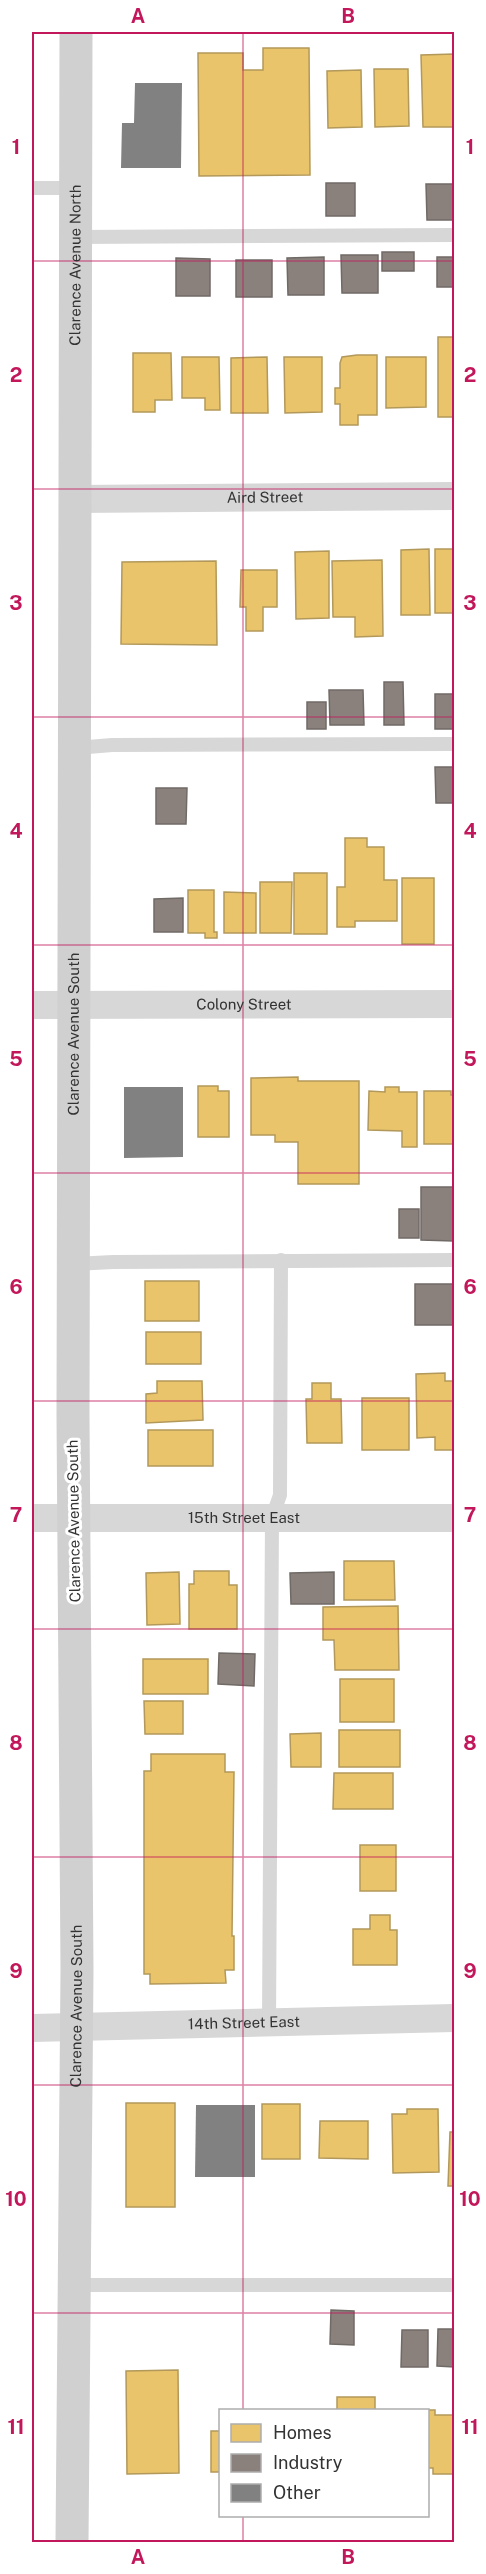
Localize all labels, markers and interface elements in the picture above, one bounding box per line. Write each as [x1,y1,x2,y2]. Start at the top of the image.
text: A [131,4,145,28]
text: B [341,4,355,28]
text: 1 [12,135,20,159]
text: 1 [466,135,474,159]
street label: Clarence Avenue North [66,184,84,346]
text: 2 [10,363,22,387]
text: 2 [464,363,476,387]
street label: Aird Street [227,488,304,506]
text: 3 [9,591,23,615]
text: 3 [463,591,477,615]
text: 4 [9,819,23,843]
text: 4 [463,819,477,843]
street label: Clarence Avenue South [65,952,82,1116]
street label: Colony Street [196,995,292,1013]
text: 5 [9,1047,23,1071]
text: 5 [463,1047,477,1071]
text: 6 [9,1275,23,1299]
text: 6 [463,1275,477,1299]
street label: Clarence Avenue South [64,1439,83,1603]
text: 7 [10,1503,22,1527]
text: 7 [464,1503,476,1527]
street label: 15th Street East [188,1509,300,1526]
text: 8 [9,1731,23,1755]
text: 8 [463,1731,477,1755]
street label: Clarence Avenue South [67,1924,85,2088]
text: 9 [9,1959,23,1983]
text: 9 [463,1959,477,1983]
street label: 14th Street East [188,2013,300,2032]
text: 10 [5,2187,27,2211]
text: 10 [459,2187,481,2211]
legend [219,2409,429,2517]
text: 11 [7,2415,25,2439]
text: 11 [461,2415,479,2439]
text: Homes [273,2422,332,2443]
text: Industry [273,2452,343,2473]
text: Other [273,2482,321,2503]
text: A [131,2545,145,2569]
text: B [341,2545,355,2569]

